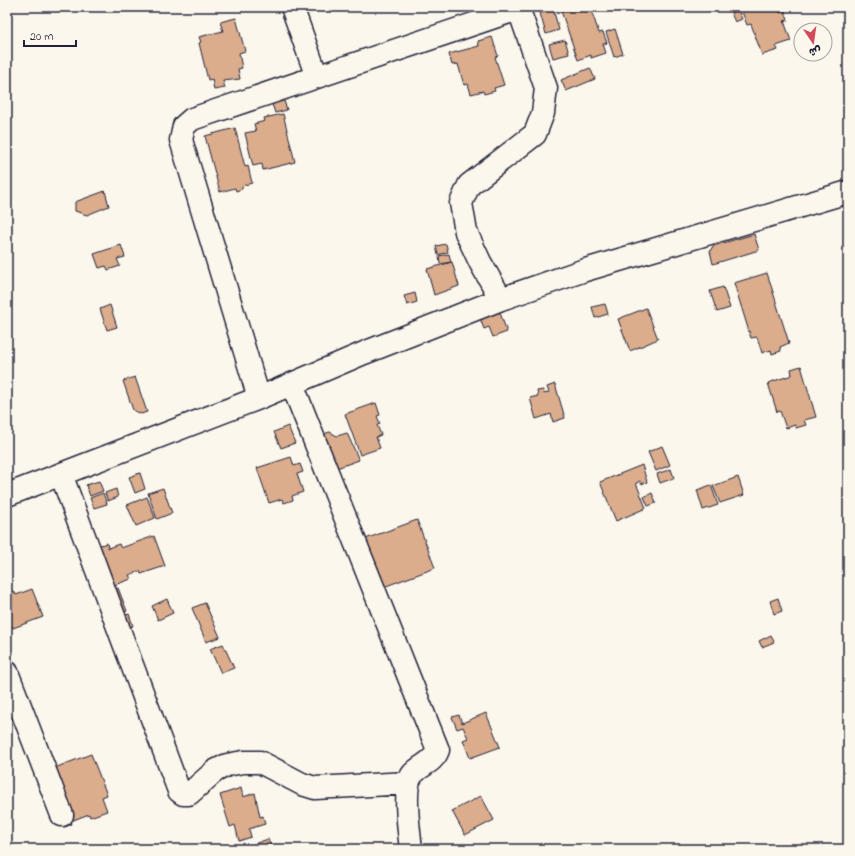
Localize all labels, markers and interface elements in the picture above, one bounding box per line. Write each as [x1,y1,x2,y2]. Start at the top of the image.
scale bar [24,22,76,48]
north arrow [793,22,833,62]
text: 20 m [30,28,53,46]
text: ش [807,42,823,60]

